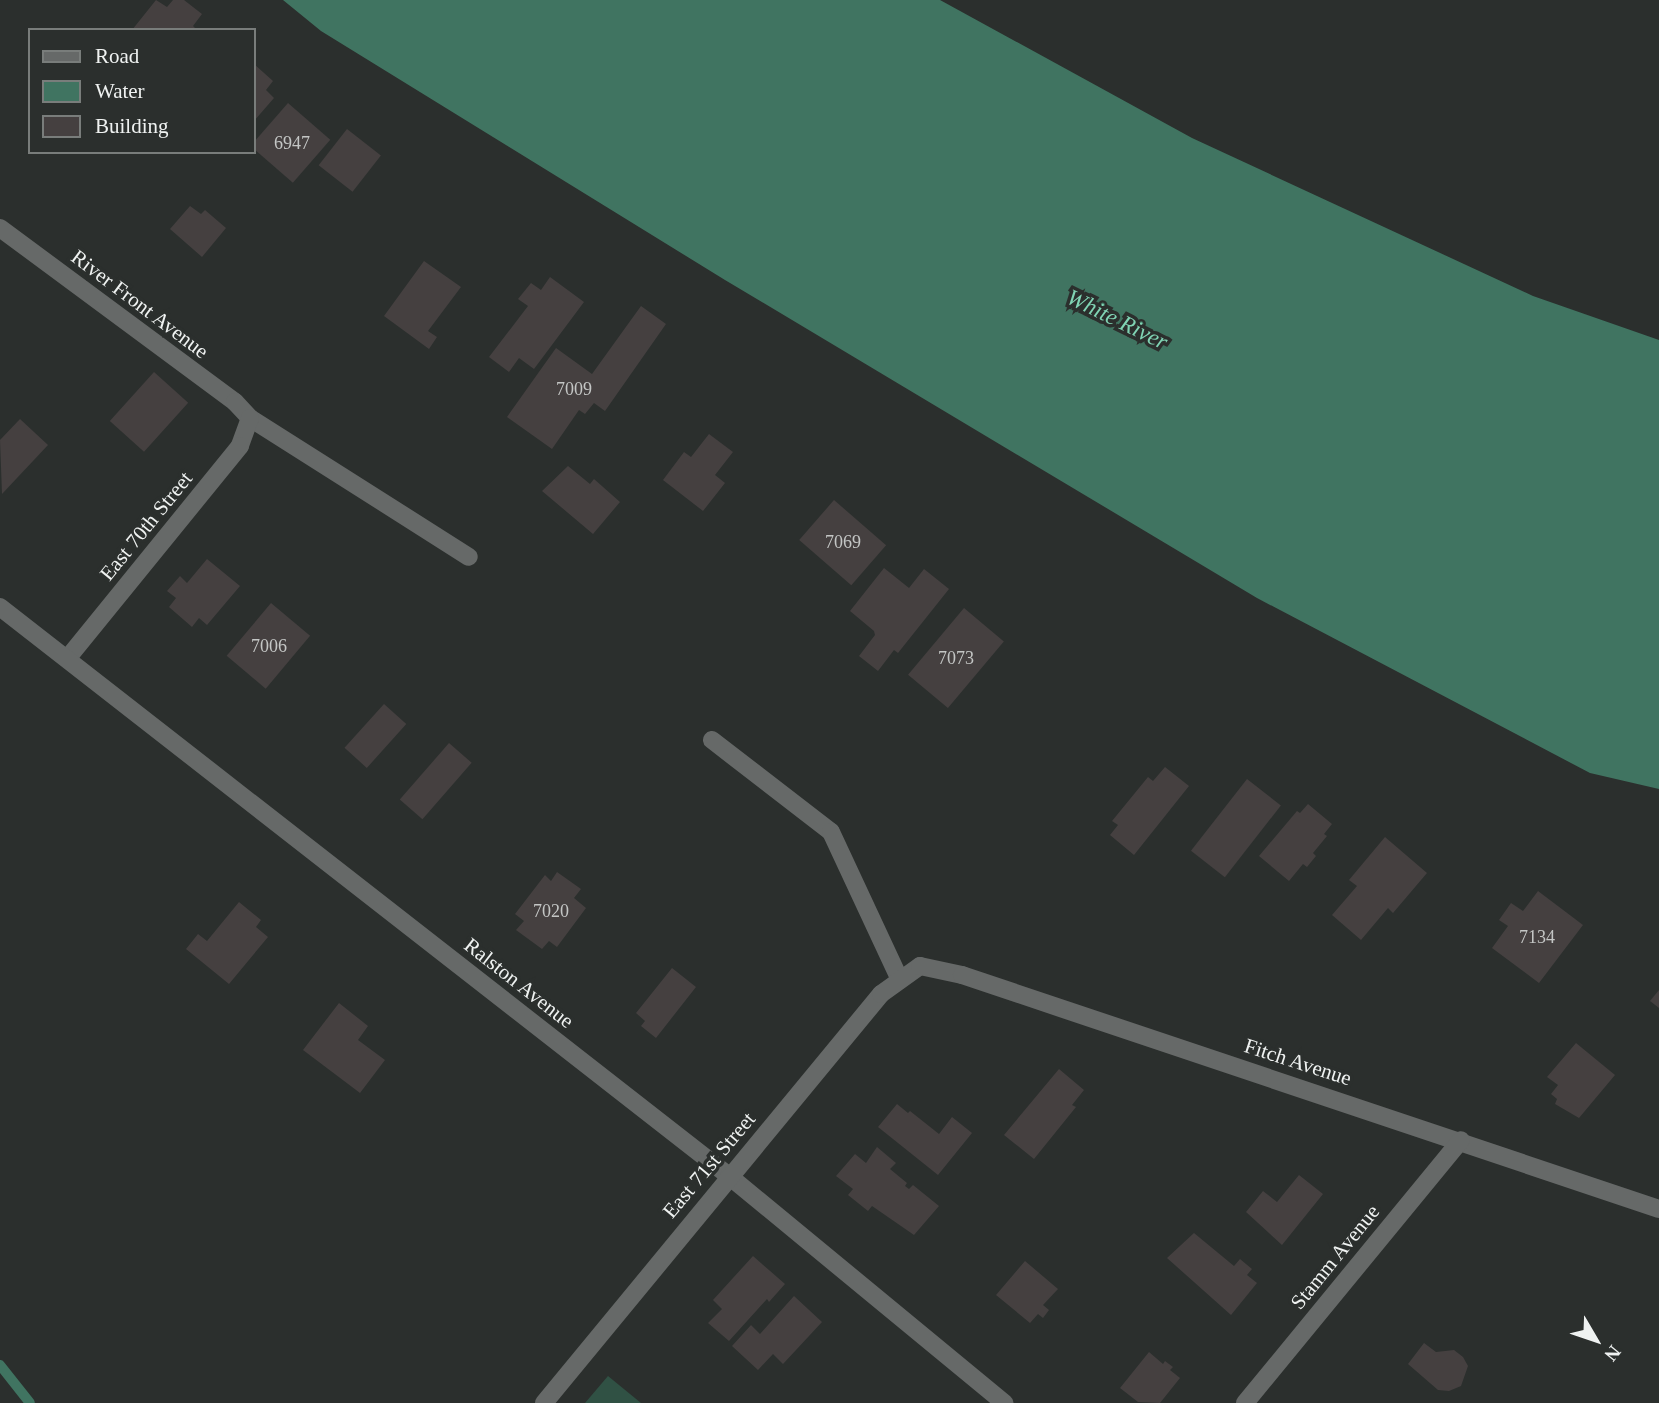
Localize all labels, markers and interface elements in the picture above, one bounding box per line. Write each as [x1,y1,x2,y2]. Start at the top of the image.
legend [28,28,256,154]
text: Road [95,44,139,68]
text: Water [95,79,145,103]
text: Building [95,114,169,138]
house number: 6947 [274,132,310,154]
street label: River Front Avenue [66,244,214,364]
water label: White River [1062,284,1172,356]
house number: 7009 [556,378,592,400]
street label: East 70th Street [94,466,198,586]
house number: 7069 [825,531,861,553]
house number: 7006 [251,635,287,657]
house number: 7073 [938,647,974,669]
house number: 7020 [533,900,569,922]
house number: 7134 [1519,926,1555,948]
street label: Ralston Avenue [459,932,579,1034]
street label: Fitch Avenue [1241,1033,1355,1091]
street label: East 71st Street [657,1107,761,1223]
street label: Stamm Avenue [1285,1199,1385,1315]
north arrow [1561,1305,1631,1375]
text: N [1600,1342,1625,1365]

